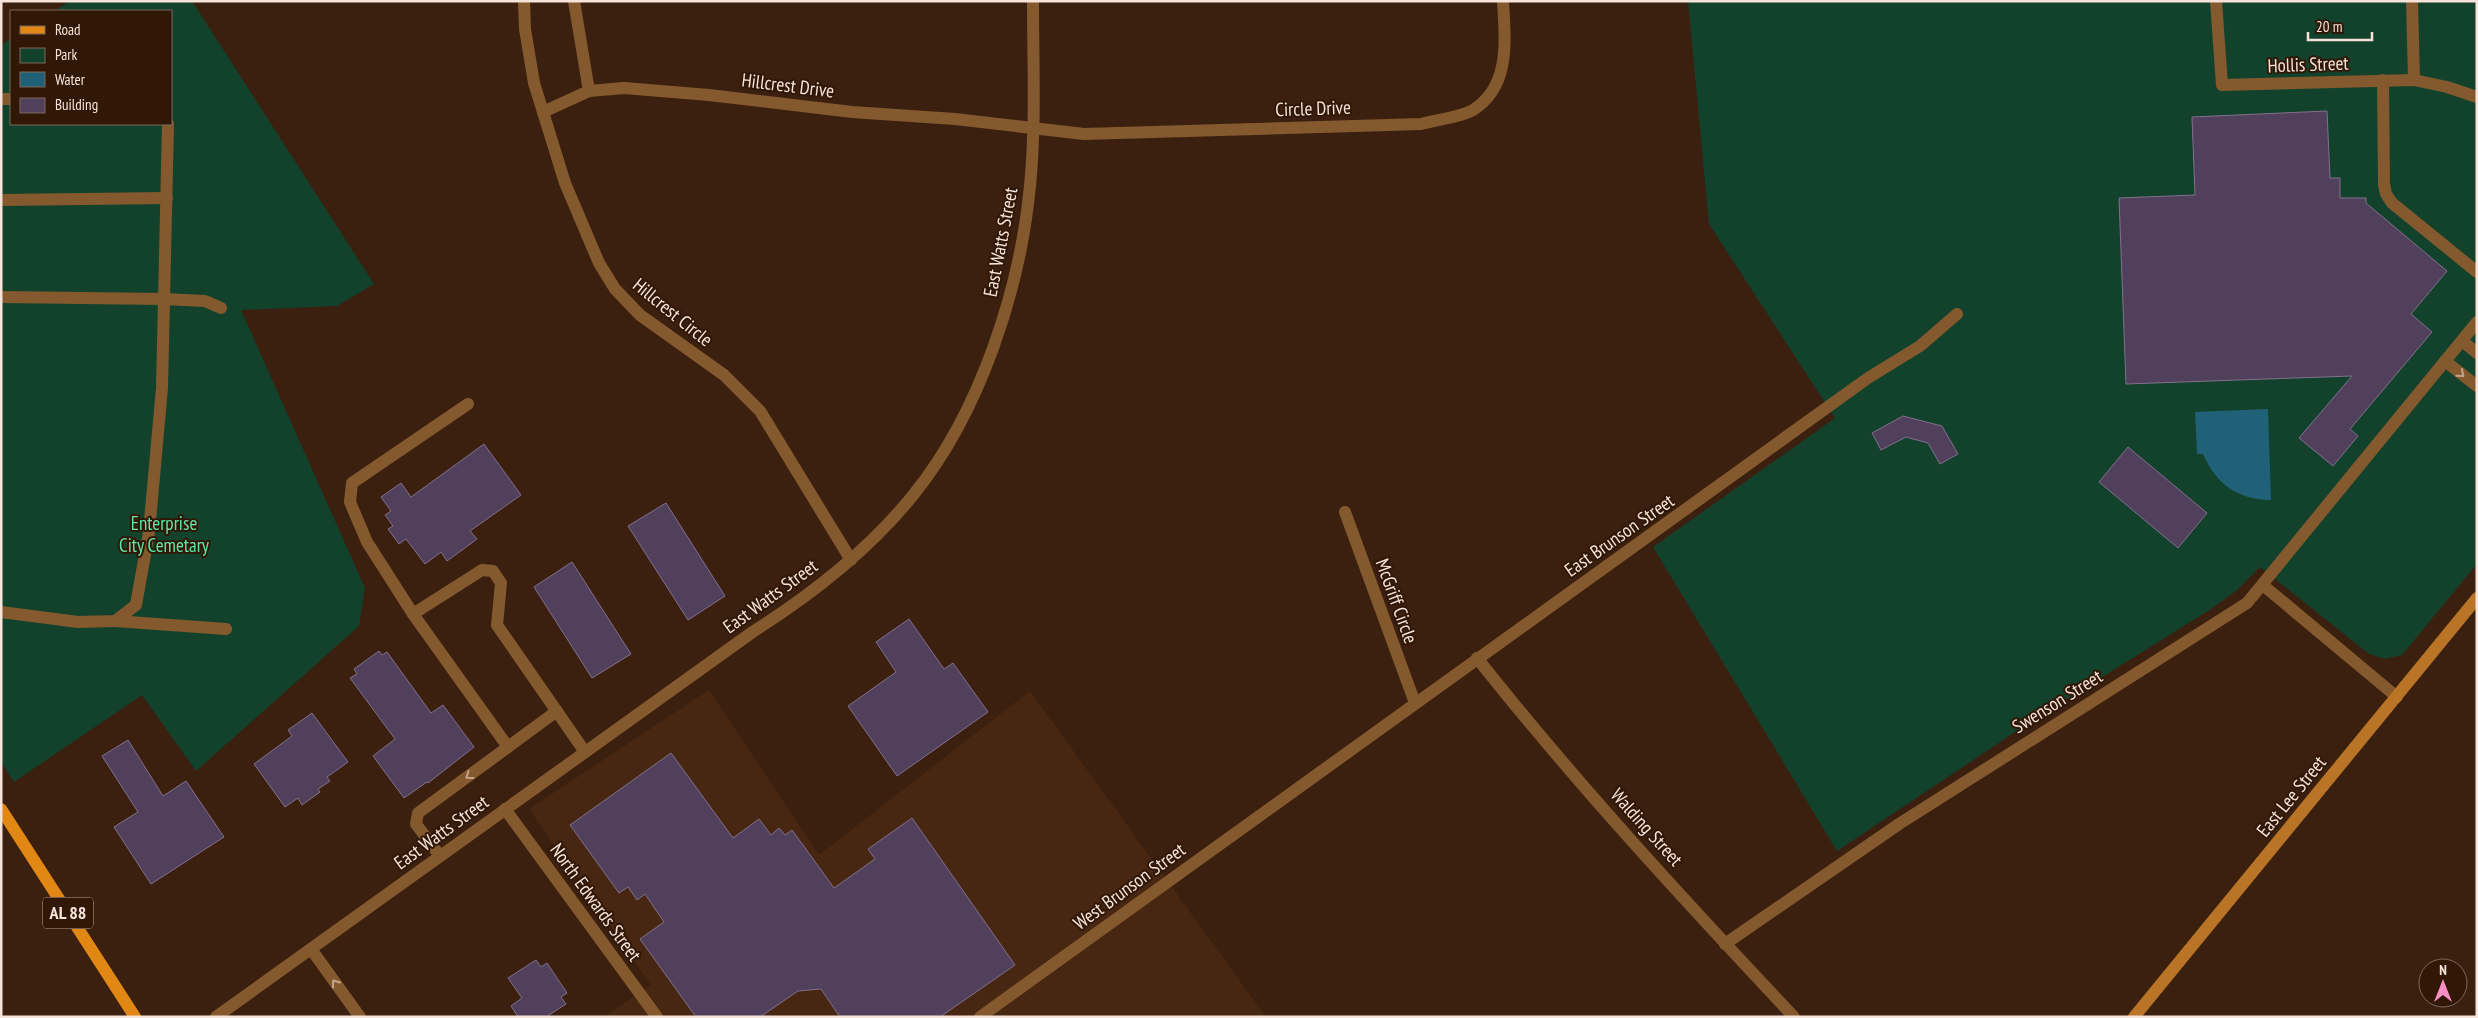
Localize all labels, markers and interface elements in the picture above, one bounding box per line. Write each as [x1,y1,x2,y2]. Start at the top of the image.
legend [10,10,172,125]
scale bar [2308,10,2372,42]
text: 20 m [2316,17,2342,36]
text: Road [55,20,81,39]
text: Park [55,45,77,64]
street label: Hollis Street [2267,51,2350,77]
street label: Hillcrest Drive [740,67,836,103]
text: Water [55,70,86,89]
text: Building [55,95,98,114]
street label: Circle Drive [1275,95,1351,121]
street label: East Watts Street [978,184,1023,299]
street label: Hillcrest Circle [628,273,718,352]
one-way arrow [2455,368,2464,376]
street label: East Brunson Street [1559,488,1679,582]
park label: Enterprise City Cemetary [119,511,210,557]
street label: East Watts Street [718,553,823,638]
street label: McGriff Circle [1371,555,1423,647]
street label: Swenson Street [2008,663,2107,738]
street label: East Lee Street [2251,750,2331,841]
one-way arrow [466,770,475,778]
street label: Walding Street [1606,783,1689,871]
street label: East Watts Street [389,789,494,874]
street label: West Brunson Street [1068,837,1190,935]
street label: North Edwards Street [545,838,647,966]
road number: AL 88 [43,898,93,928]
north arrow [2418,958,2468,1008]
text: N [2439,961,2447,979]
one-way arrow [332,979,341,989]

